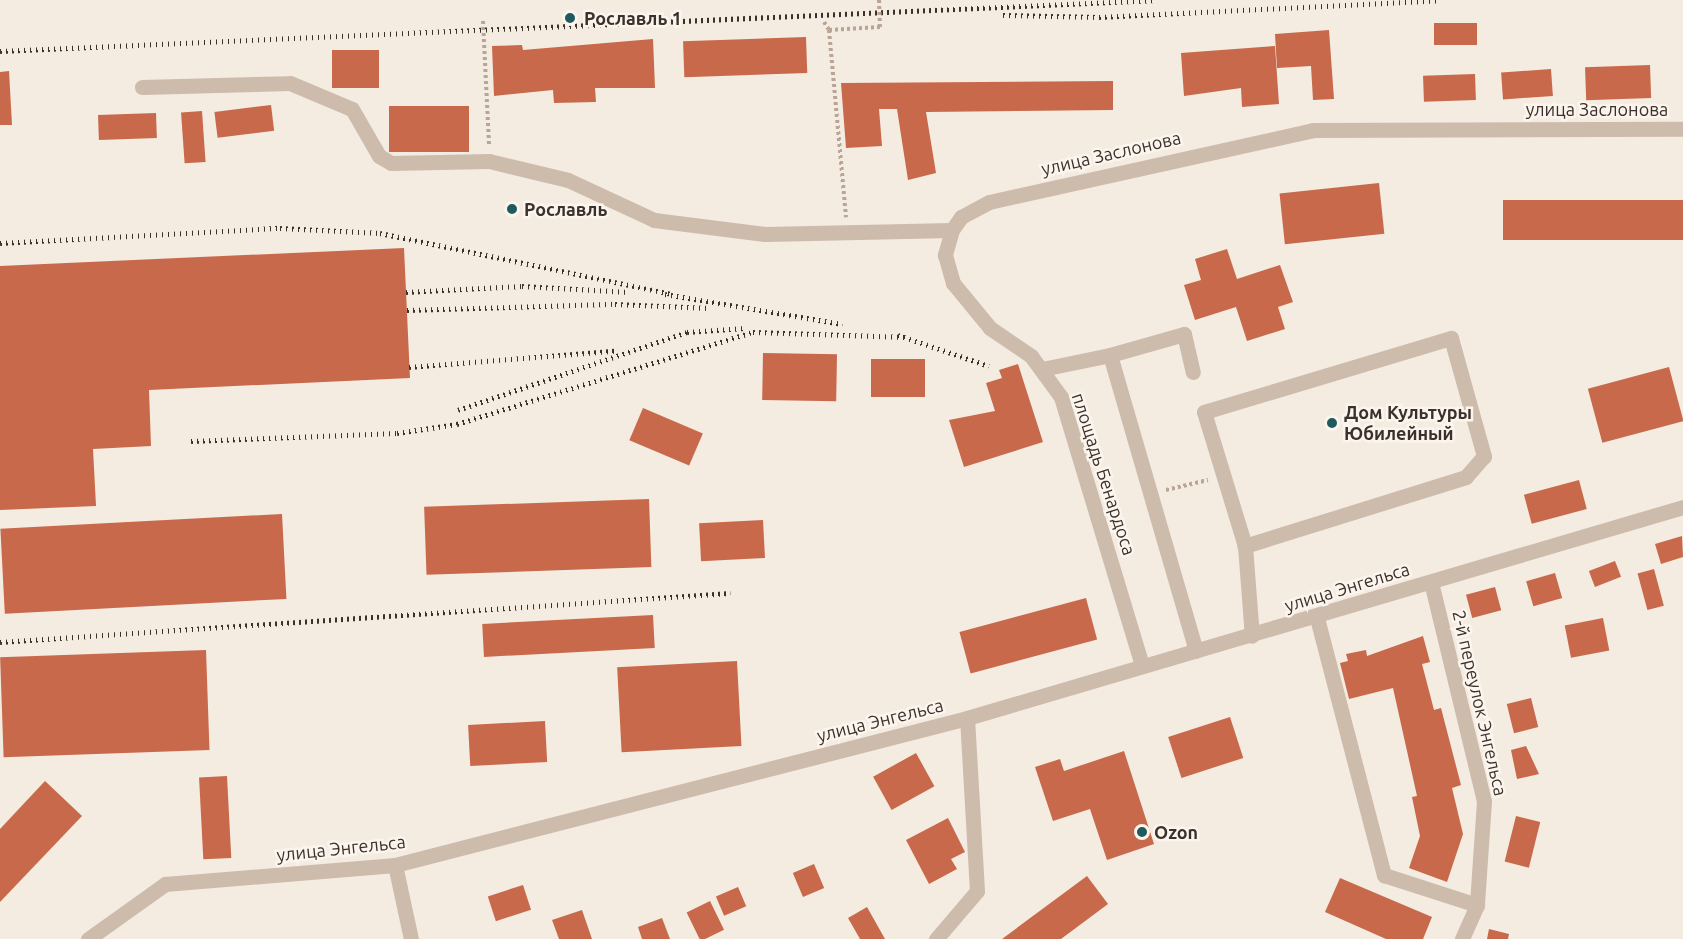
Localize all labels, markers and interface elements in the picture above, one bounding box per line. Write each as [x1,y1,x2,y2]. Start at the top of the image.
place label: Рославль 1 [584,7,682,29]
marker: Рославль 1 [561,9,579,27]
street label: улица Заслонова [1526,98,1668,120]
street label: улица Заслонова [1039,126,1183,180]
place label: Рославль [524,198,607,220]
marker: Рославль [505,202,519,216]
street label: площадь Бенардоса [1068,390,1140,558]
place label: Дом Культуры Юбилейный [1344,402,1472,444]
marker: Дом Культуры Юбилейный [1325,416,1339,430]
street label: улица Энгельса [1282,558,1412,616]
street label: 2-й переулок Энгельса [1448,608,1512,798]
street label: улица Энгельса [815,694,945,746]
place label: Ozon [1154,821,1198,843]
marker: Ozon [1135,825,1149,839]
street label: улица Энгельса [275,830,407,866]

